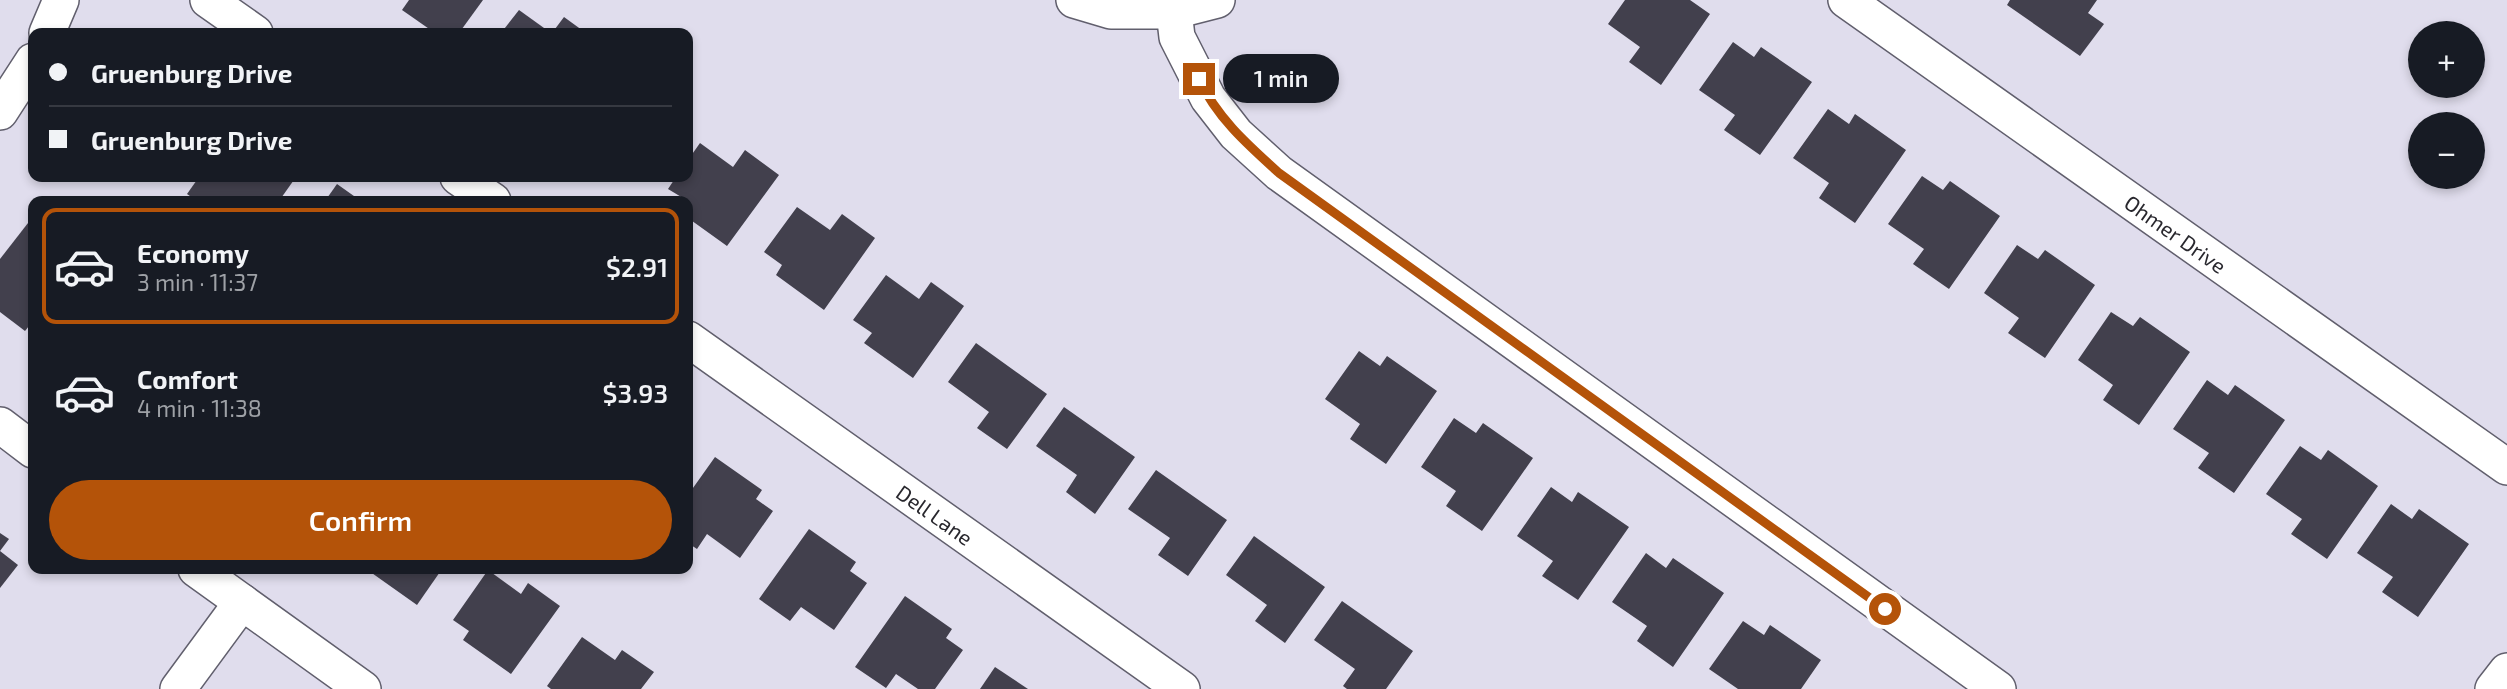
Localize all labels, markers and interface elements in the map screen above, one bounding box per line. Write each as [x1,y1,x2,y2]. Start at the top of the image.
map controls [2408,21,2485,189]
button: + [2408,21,2485,98]
callout: 1 min [1224,55,1339,104]
text: Gruenburg Drive [91,57,292,88]
route end [1183,63,1215,95]
text: 1 min [1254,64,1308,92]
button: − [2408,112,2485,189]
text: Gruenburg Drive [91,124,292,155]
street label: Ohmer Drive [2120,189,2232,278]
icon: car [53,235,116,298]
text: Economy [137,237,249,268]
text: $2.91 [606,251,668,282]
text: 3 min · 11:37 [137,268,258,296]
icon: car [53,361,116,424]
text: Comfort [137,363,238,394]
text: $3.93 [603,377,668,408]
text: 4 min · 11:38 [137,394,262,422]
street label: Dell Lane [892,479,978,550]
button: Confirm [49,480,672,560]
route start [1869,593,1901,625]

